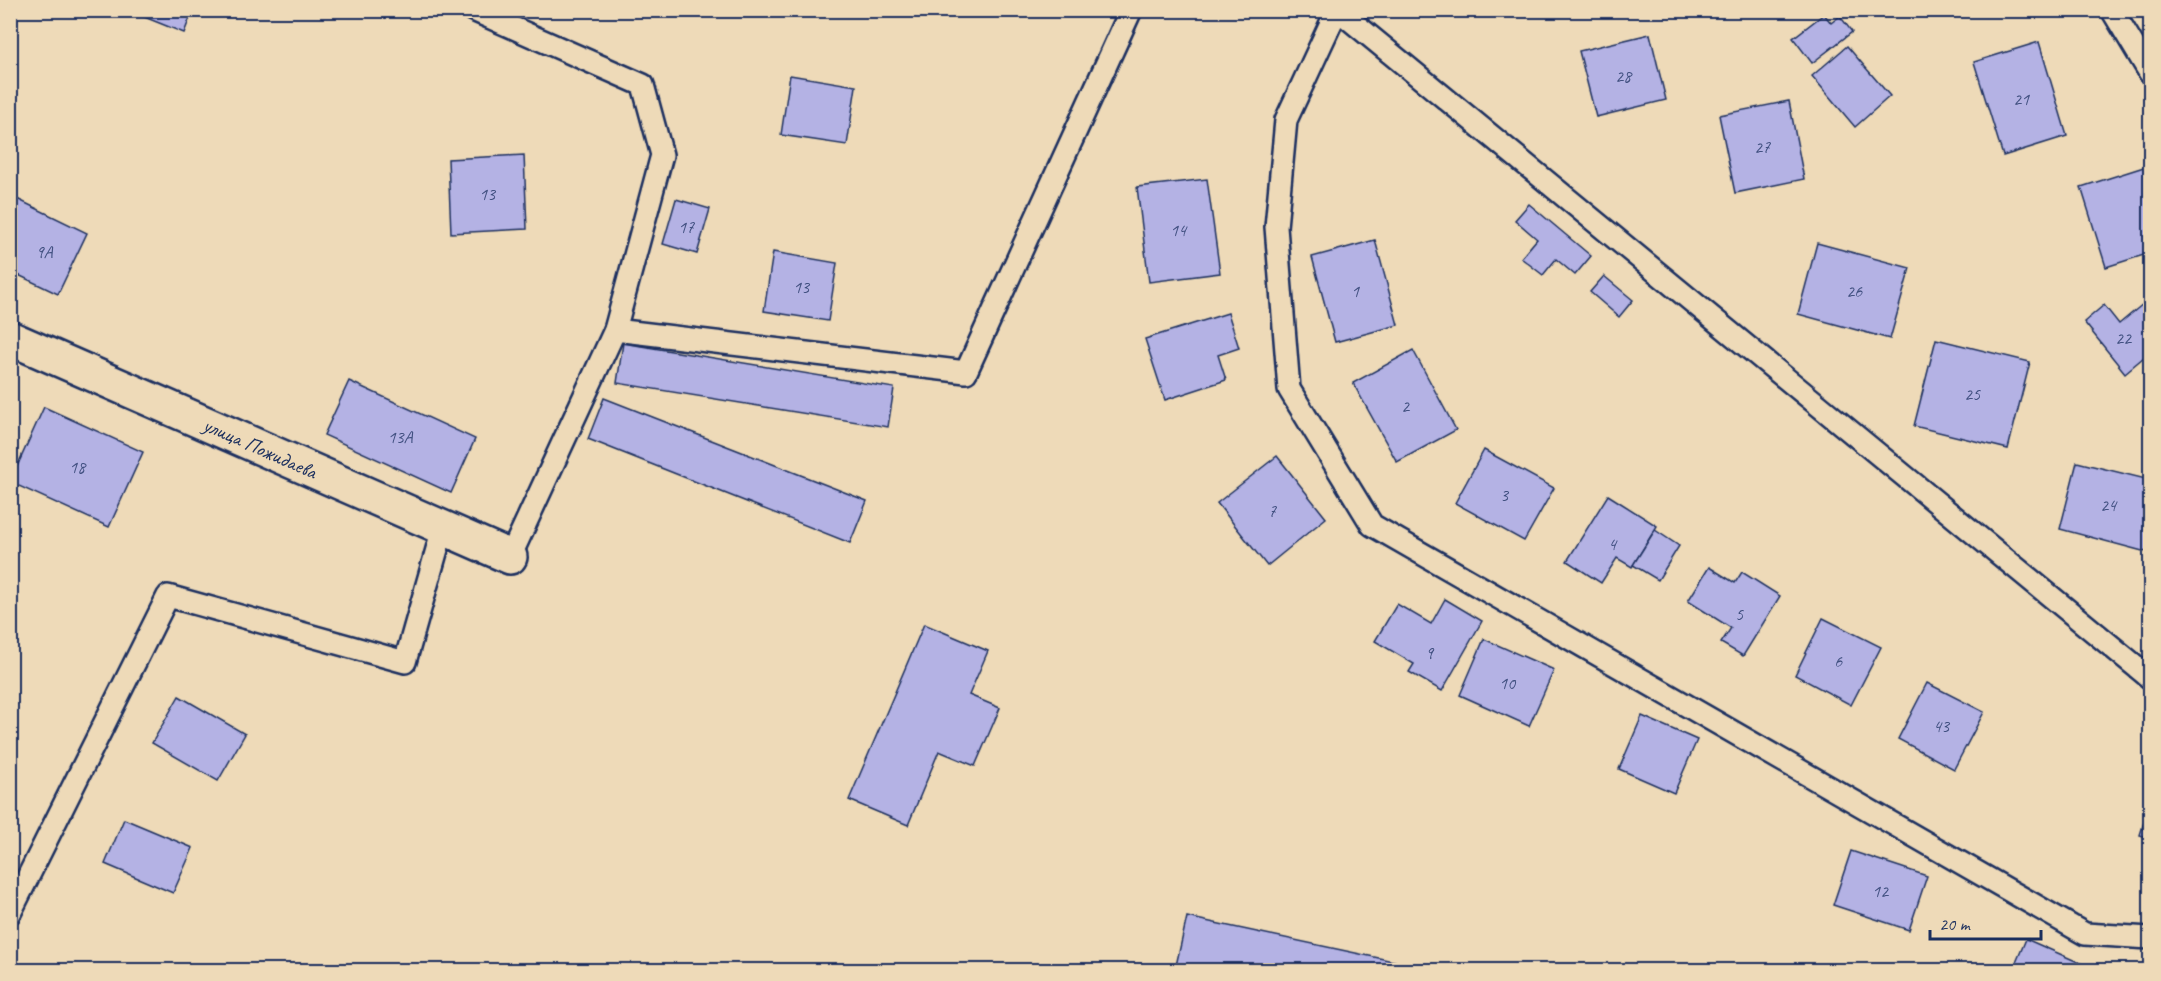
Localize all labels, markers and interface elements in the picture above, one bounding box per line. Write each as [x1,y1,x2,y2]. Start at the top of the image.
house number: 28 [1615,65,1633,87]
house number: 21 [2013,88,2030,110]
house number: 27 [1754,136,1771,158]
house number: 13 [479,183,497,205]
house number: 17 [678,216,695,238]
house number: 14 [1170,219,1188,241]
house number: 9А [35,241,54,263]
house number: 13 [793,276,811,298]
house number: 1 [1351,280,1360,302]
house number: 26 [1846,280,1863,302]
house number: 22 [2115,327,2133,349]
house number: 25 [1964,383,1981,405]
house number: 2 [1401,395,1411,417]
street label: улица Пожидаева [197,411,322,485]
house number: 13А [387,426,414,448]
house number: 18 [69,456,87,478]
house number: 3 [1500,484,1510,506]
house number: 24 [2100,494,2118,516]
house number: 7 [1268,500,1277,522]
house number: 4 [1608,533,1618,555]
house number: 5 [1735,603,1744,625]
house number: 9 [1425,642,1435,664]
house number: 6 [1834,650,1843,672]
house number: 10 [1499,672,1517,694]
house number: 43 [1933,715,1951,737]
house number: 12 [1872,880,1890,902]
scale bar [1930,903,2041,941]
text: 20 m [1939,913,1972,935]

